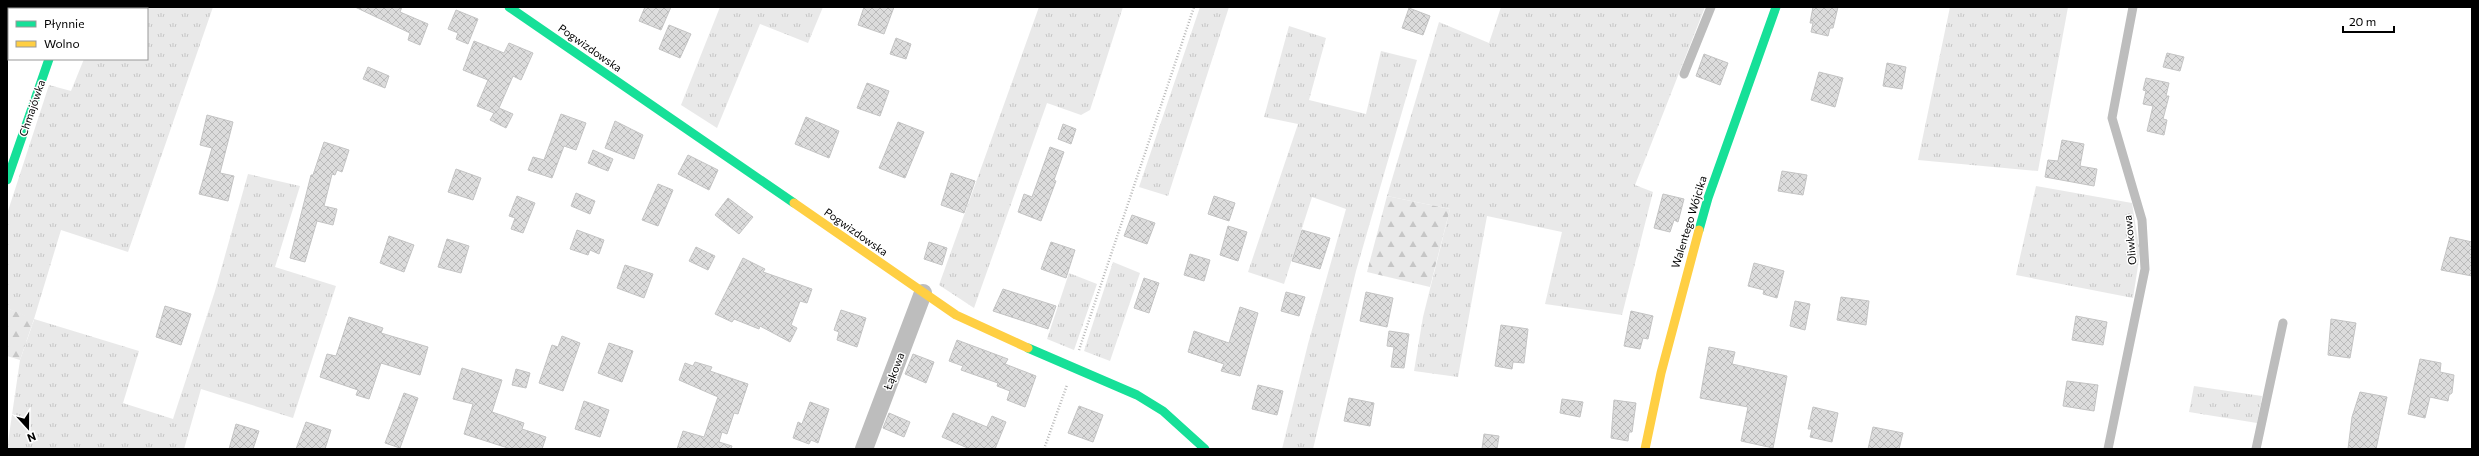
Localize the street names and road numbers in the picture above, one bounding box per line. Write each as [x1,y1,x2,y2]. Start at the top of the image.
street label: Pogwizdowska [556,21,625,74]
street label: Chmajówka [16,78,47,138]
street label: Walentego Wójcika [1668,174,1709,270]
street label: Pogwizdowska [822,205,891,258]
street label: Oliwkowa [2120,215,2139,266]
street label: Łąkowa [880,350,907,392]

